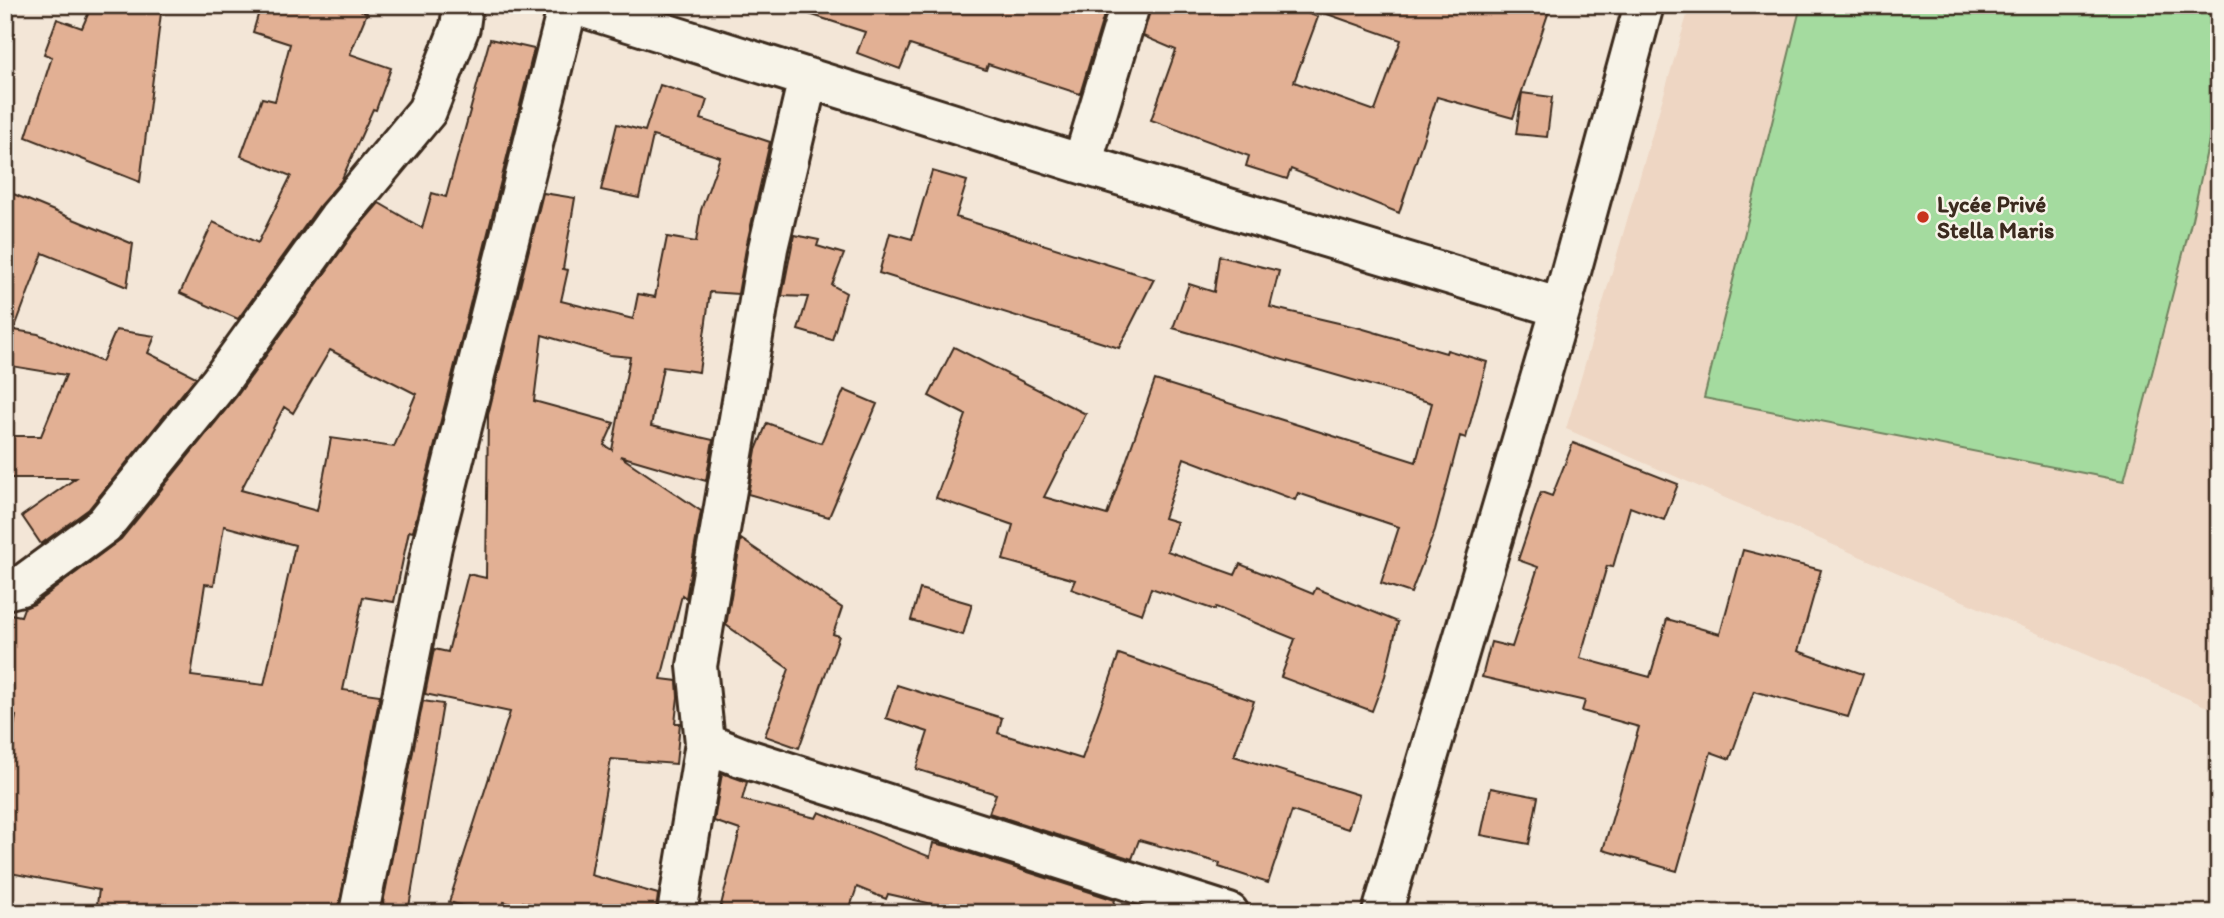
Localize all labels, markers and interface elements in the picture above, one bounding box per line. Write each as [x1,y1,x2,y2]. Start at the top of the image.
place label: Lycée Privé Stella Maris [1937,190,2054,244]
marker: Lycée Privé Stella Maris [1915,209,1931,225]

